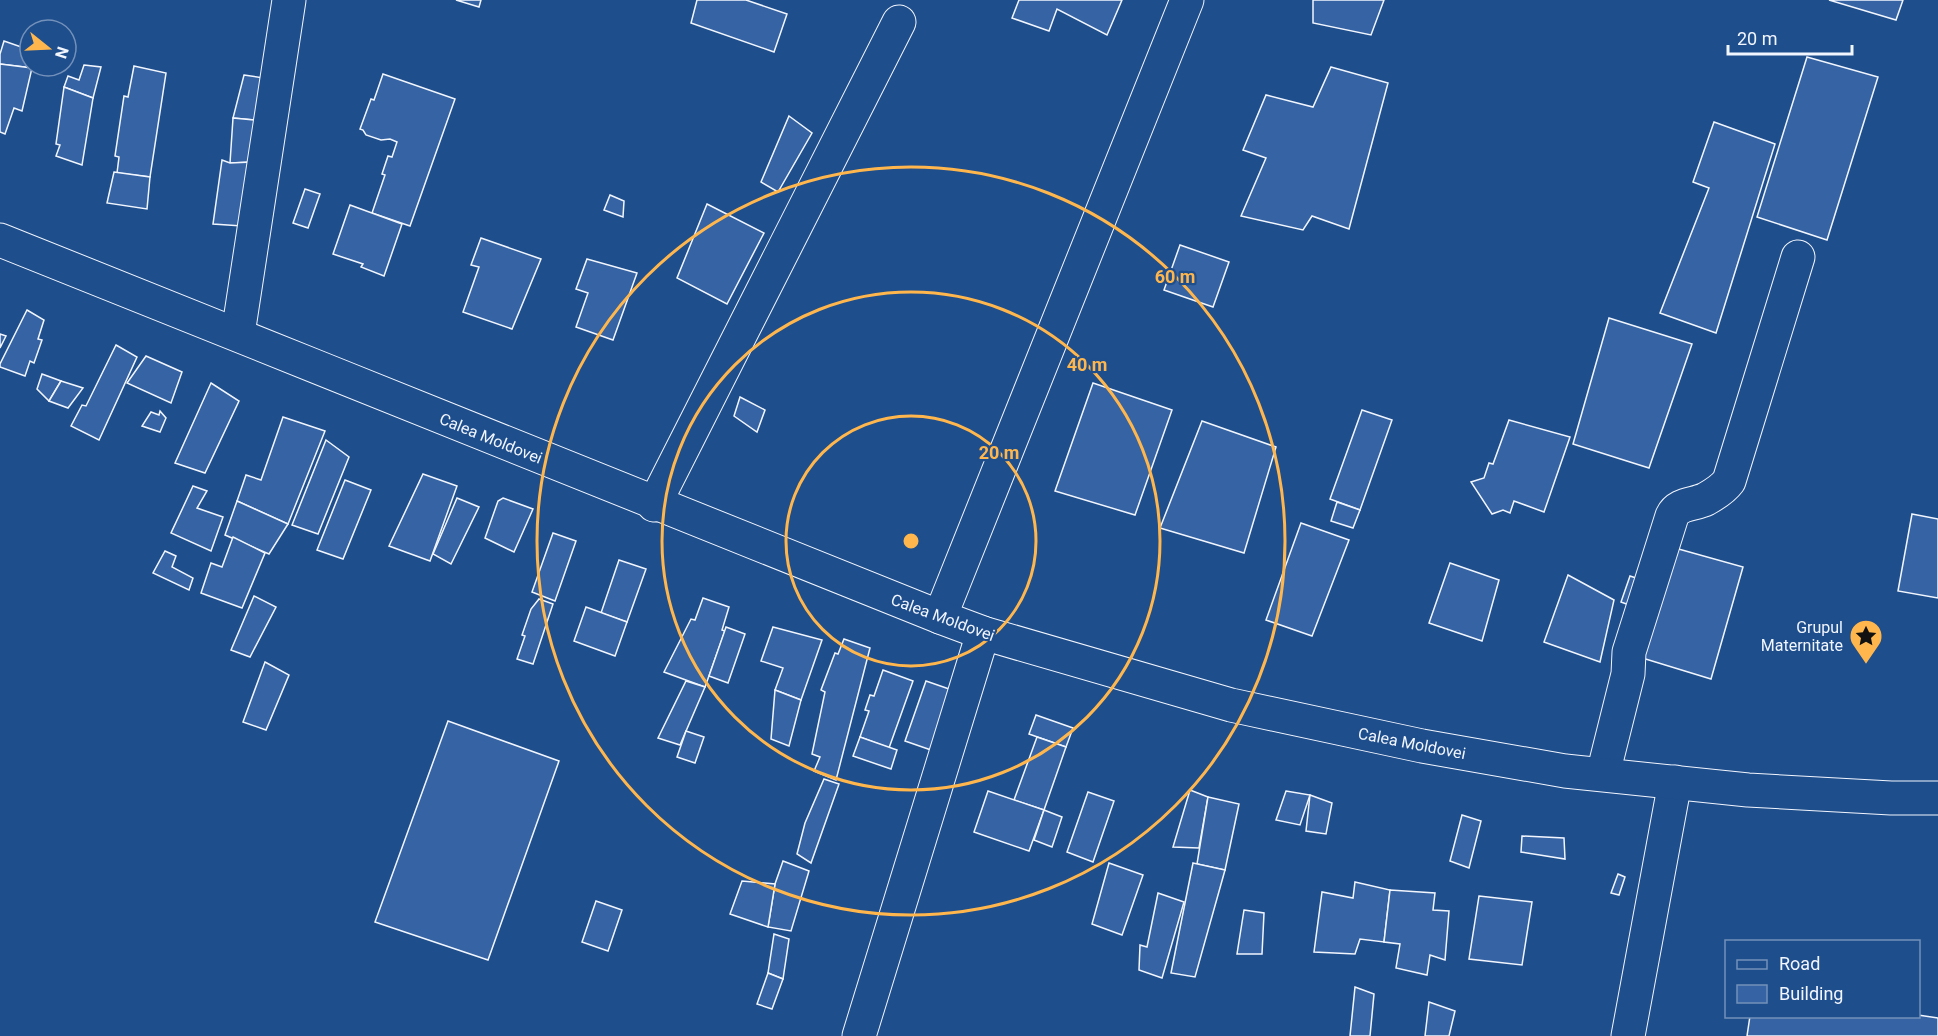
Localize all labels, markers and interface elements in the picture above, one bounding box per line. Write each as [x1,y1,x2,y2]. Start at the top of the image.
north arrow [18,18,78,78]
scale bar [1728,18,1852,56]
text: 20 m [1737,28,1777,49]
text: N [51,44,73,61]
text: 60 m [1155,266,1195,287]
text: 40 m [1067,354,1107,375]
street label: Calea Moldovei [437,409,545,468]
text: 20 m [979,442,1019,463]
centre of rings [901,531,921,551]
street label: Calea Moldovei [888,590,997,645]
place label: Grupul Maternitate [1761,618,1843,655]
place icon: Grupul Maternitate [1848,618,1884,665]
street label: Calea Moldovei [1356,724,1467,763]
legend [1725,940,1920,1018]
text: Road [1779,953,1820,974]
text: Building [1779,983,1843,1004]

